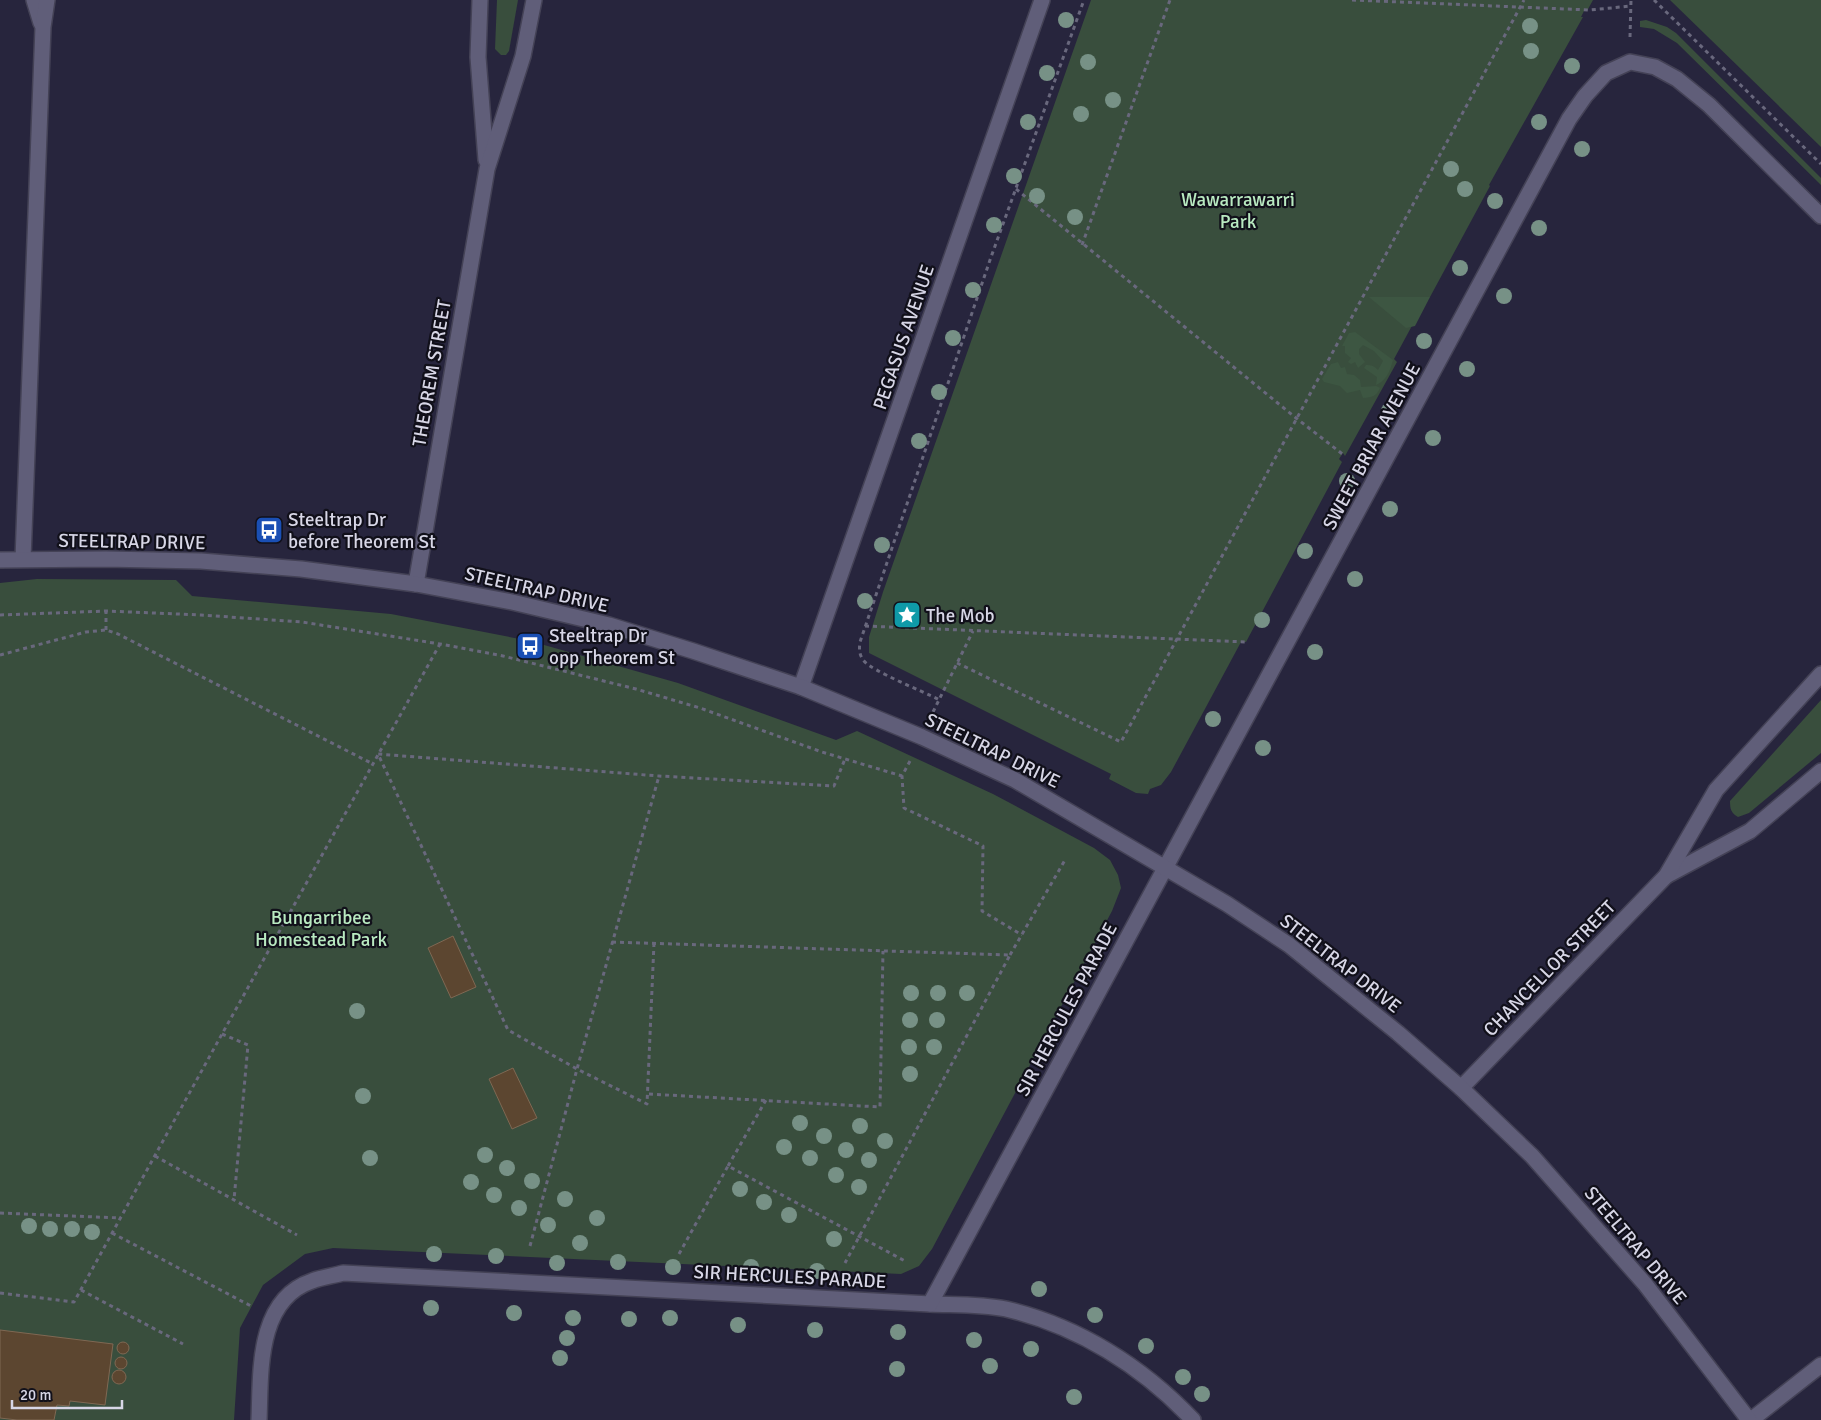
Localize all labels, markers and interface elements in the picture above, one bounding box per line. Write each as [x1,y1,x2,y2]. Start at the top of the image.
park label: Wawarrawarri Park [1181,188,1295,234]
street label: PEGASUS AVENUE [868,262,940,413]
street label: THEOREM STREET [407,297,457,448]
street label: SWEET BRIAR AVENUE [1318,359,1426,534]
place label: Steeltrap Dr before Theorem St [288,508,436,554]
bus stop icon: Steeltrap Dr before Theorem St [254,515,284,545]
street label: STEELTRAP DRIVE [58,529,206,555]
street label: STEELTRAP DRIVE [462,562,611,618]
place icon: The Mob [892,600,922,630]
place label: The Mob [926,604,995,628]
place label: Steeltrap Dr opp Theorem St [549,624,675,670]
bus stop icon: Steeltrap Dr opp Theorem St [515,631,545,661]
street label: STEELTRAP DRIVE [921,708,1064,794]
street label: CHANCELLOR STREET [1479,895,1621,1042]
park label: Bungarribee Homestead Park [255,906,387,952]
street label: STEELTRAP DRIVE [1275,909,1406,1019]
street label: SIR HERCULES PARADE [1011,919,1123,1100]
street label: STEELTRAP DRIVE [1579,1182,1692,1310]
street label: SIR HERCULES PARADE [693,1260,887,1294]
scale bar [12,1378,122,1410]
text: 20 m [20,1386,51,1404]

